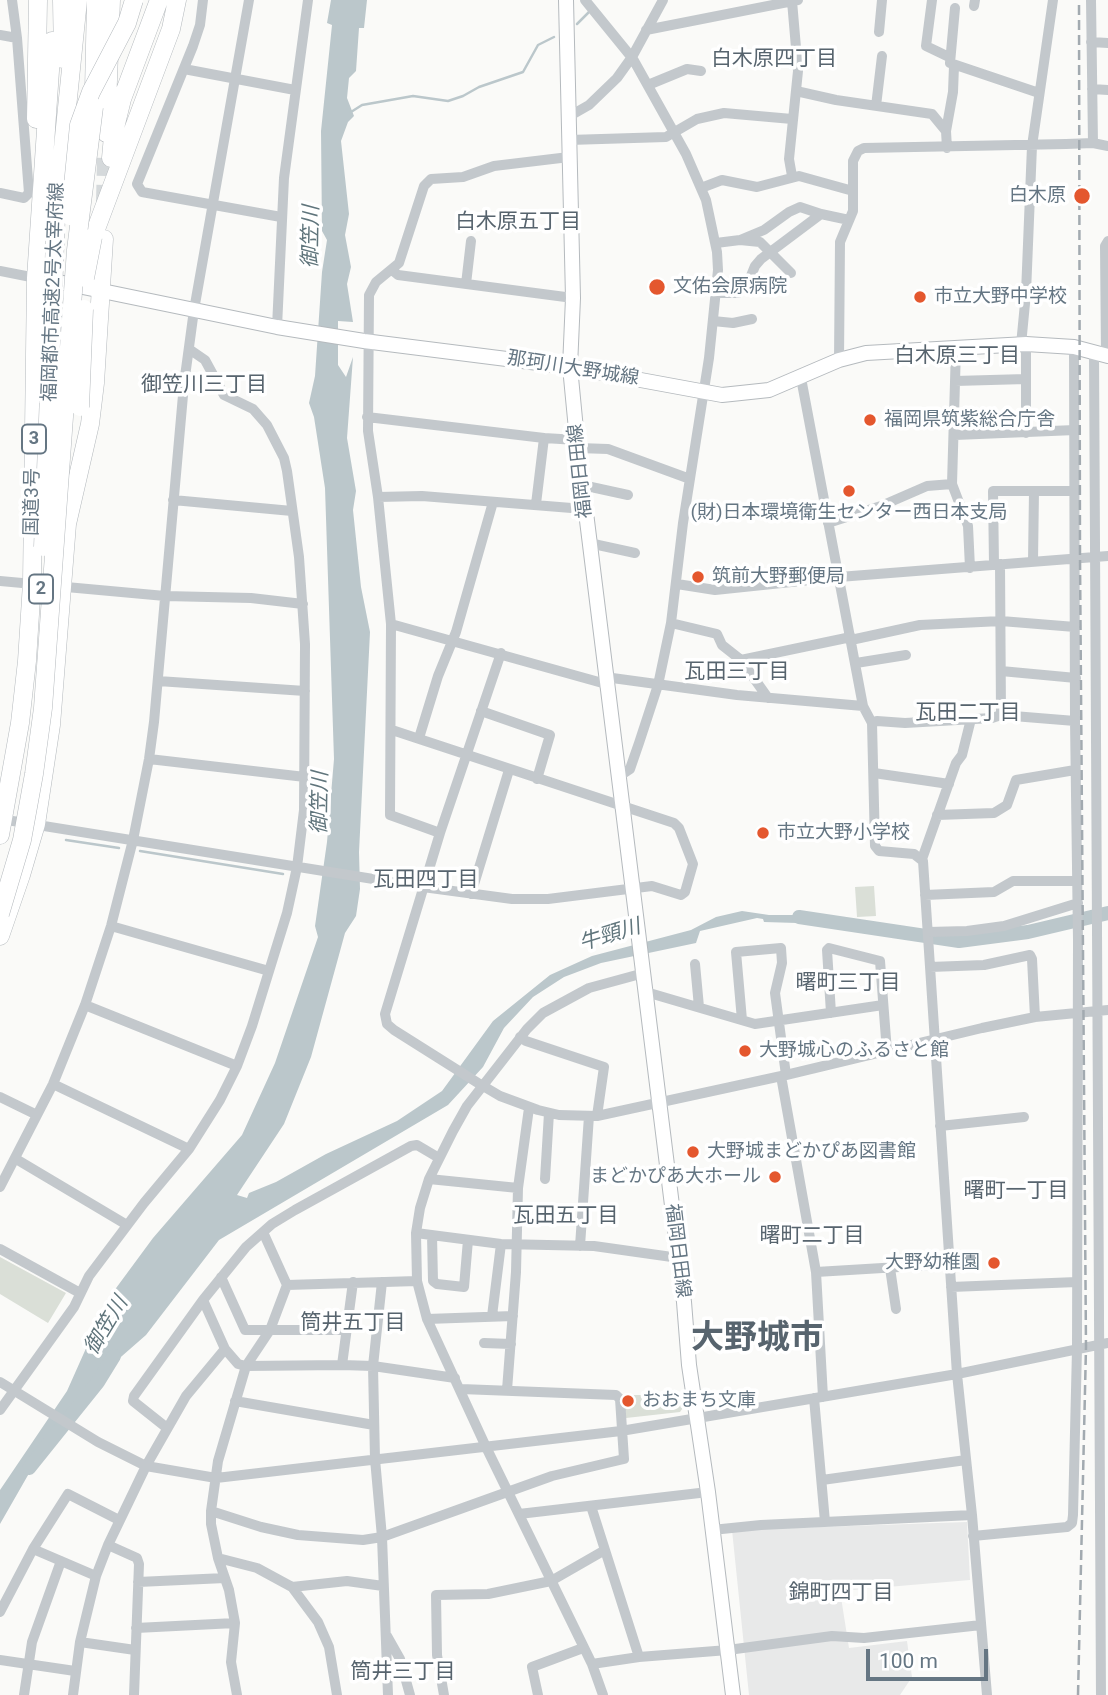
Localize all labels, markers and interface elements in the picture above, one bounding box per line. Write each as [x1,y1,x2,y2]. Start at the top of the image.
district label: 白木原四丁目 [711,47,837,73]
street label: 福岡都市高速2号太宰府線 [39,182,69,402]
place label: 白木原 [1009,185,1066,207]
marker: 白木原 [1072,186,1092,206]
water label: 御笠川 [299,205,325,269]
district label: 白木原五丁目 [455,210,581,236]
place label: 文佑会原病院 [673,276,787,298]
marker: 文佑会原病院 [647,277,667,297]
place label: 市立大野中学校 [934,286,1067,308]
marker: 市立大野中学校 [912,289,928,305]
district label: 白木原三丁目 [894,344,1020,370]
street label: 那珂川大野城線 [506,347,640,391]
district label: 御笠川三丁目 [141,373,267,399]
place label: 福岡県筑紫総合庁舎 [884,409,1055,431]
marker: 福岡県筑紫総合庁舎 [862,412,878,428]
street label: 福岡日田線 [565,423,597,519]
road number: 3 [22,424,46,454]
street label: 国道3号 [21,468,45,536]
marker: (財)日本環境衛生センター西日本支局 [841,483,857,499]
place label: (財)日本環境衛生センター西日本支局 [690,502,1008,524]
place label: 筑前大野郵便局 [712,566,845,588]
marker: 筑前大野郵便局 [690,569,706,585]
road number: 2 [29,574,53,604]
district label: 瓦田三丁目 [685,660,789,686]
district label: 瓦田二丁目 [916,701,1020,727]
water label: 御笠川 [308,771,334,835]
place label: 市立大野小学校 [777,822,910,844]
marker: 市立大野小学校 [755,825,771,841]
district label: 瓦田四丁目 [374,868,478,894]
water label: 牛頸川 [576,915,644,957]
district label: 曙町三丁目 [796,971,900,997]
place label: 大野城心のふるさと館 [759,1040,949,1062]
marker: 大野城心のふるさと館 [737,1043,753,1059]
place label: 大野城まどかぴあ図書館 [707,1141,916,1163]
marker: 大野城まどかぴあ図書館 [685,1144,701,1160]
place label: まどかぴあ大ホール [590,1166,761,1188]
marker: まどかぴあ大ホール [767,1169,783,1185]
district label: 曙町一丁目 [964,1179,1068,1205]
street label: 福岡日田線 [660,1202,694,1300]
district label: 瓦田五丁目 [514,1204,618,1230]
district label: 曙町二丁目 [760,1224,864,1250]
place label: 大野幼稚園 [885,1252,980,1274]
marker: 大野幼稚園 [986,1255,1002,1271]
water label: 御笠川 [80,1293,134,1359]
district label: 筒井五丁目 [301,1311,405,1337]
district label: 大野城市 [691,1320,823,1360]
place label: おおまち文庫 [642,1390,756,1412]
marker: おおまち文庫 [620,1393,636,1409]
district label: 錦町四丁目 [789,1581,893,1607]
scale bar [870,1636,992,1680]
text: 100 m [879,1649,938,1673]
district label: 筒井三丁目 [351,1660,455,1686]

